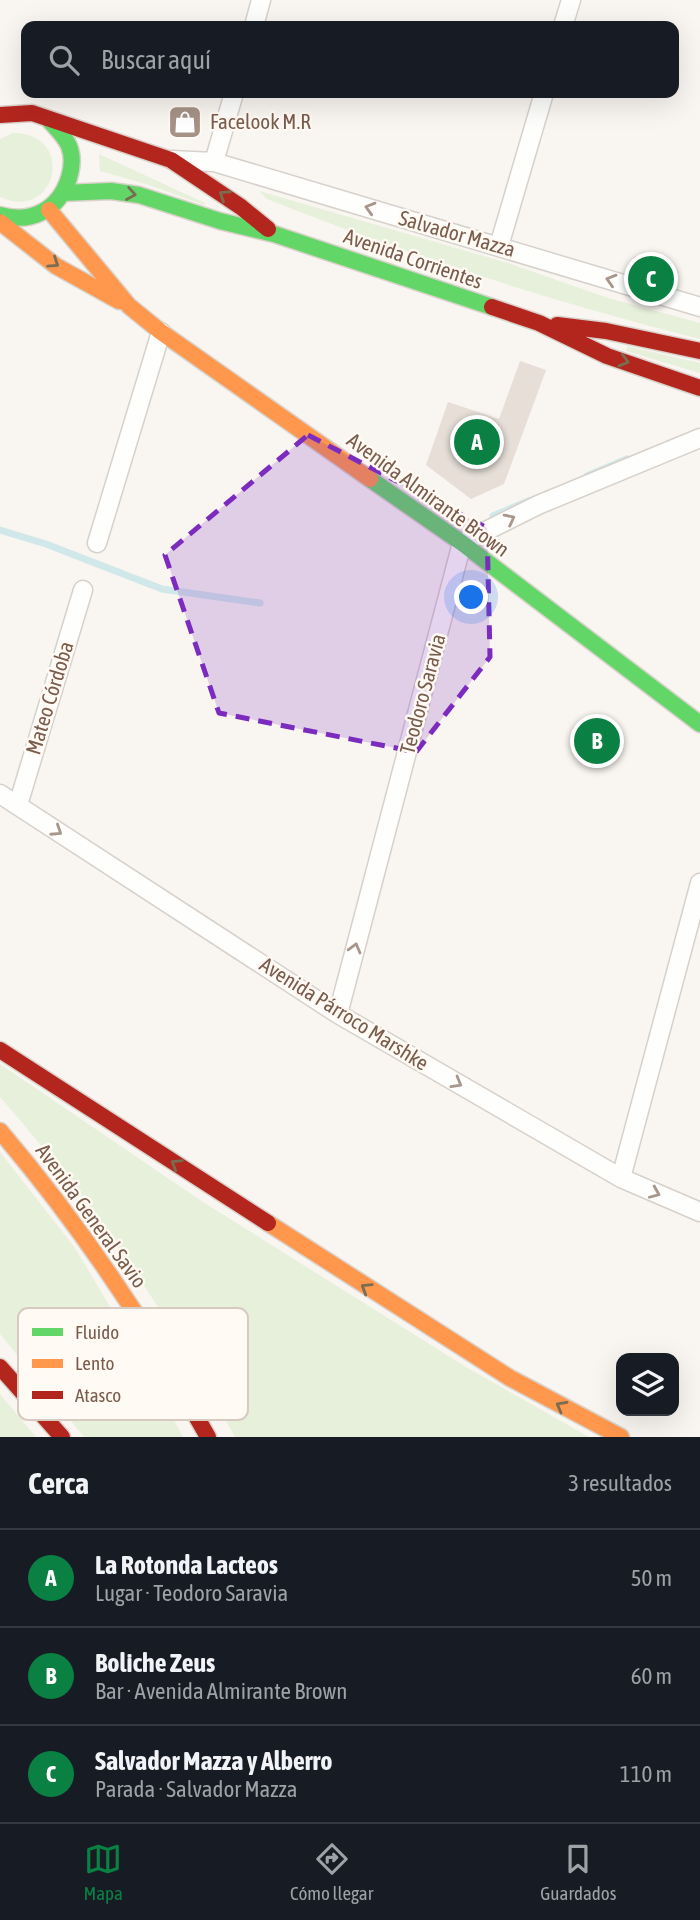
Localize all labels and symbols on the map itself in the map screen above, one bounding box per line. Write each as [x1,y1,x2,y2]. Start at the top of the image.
shop icon: Facelook M.R [166,103,204,141]
place label: Facelook M.R [210,109,311,133]
one-way arrow [125,186,137,201]
one-way arrow [219,191,232,203]
one-way arrow [364,201,376,216]
street label: Salvador Mazza [396,205,518,261]
street label: Avenida Corrientes [341,223,486,293]
pin: C [628,253,674,305]
one-way arrow [46,255,59,268]
one-way arrow [606,273,618,288]
one-way arrow [617,353,629,368]
pin: A [454,416,500,468]
street label: Avenida Almirante Brown [342,428,514,562]
one-way arrow [503,514,515,528]
your location [454,580,488,614]
street label: Teodoro Saravia [394,631,450,756]
street label: Mateo Córdoba [20,638,78,757]
pin: B [574,715,620,767]
one-way arrow [49,823,62,835]
one-way arrow [347,942,362,954]
street label: Avenida Párroco Marshke [256,951,433,1075]
one-way arrow [449,1075,462,1088]
street label: Avenida General Savio [31,1139,152,1292]
one-way arrow [170,1159,183,1172]
one-way arrow [648,1185,661,1199]
one-way arrow [361,1283,374,1296]
legend [18,1308,248,1420]
text: Fluido [75,1321,119,1343]
text: Lento [75,1352,114,1374]
text: Atasco [75,1384,121,1406]
one-way arrow [556,1401,568,1414]

